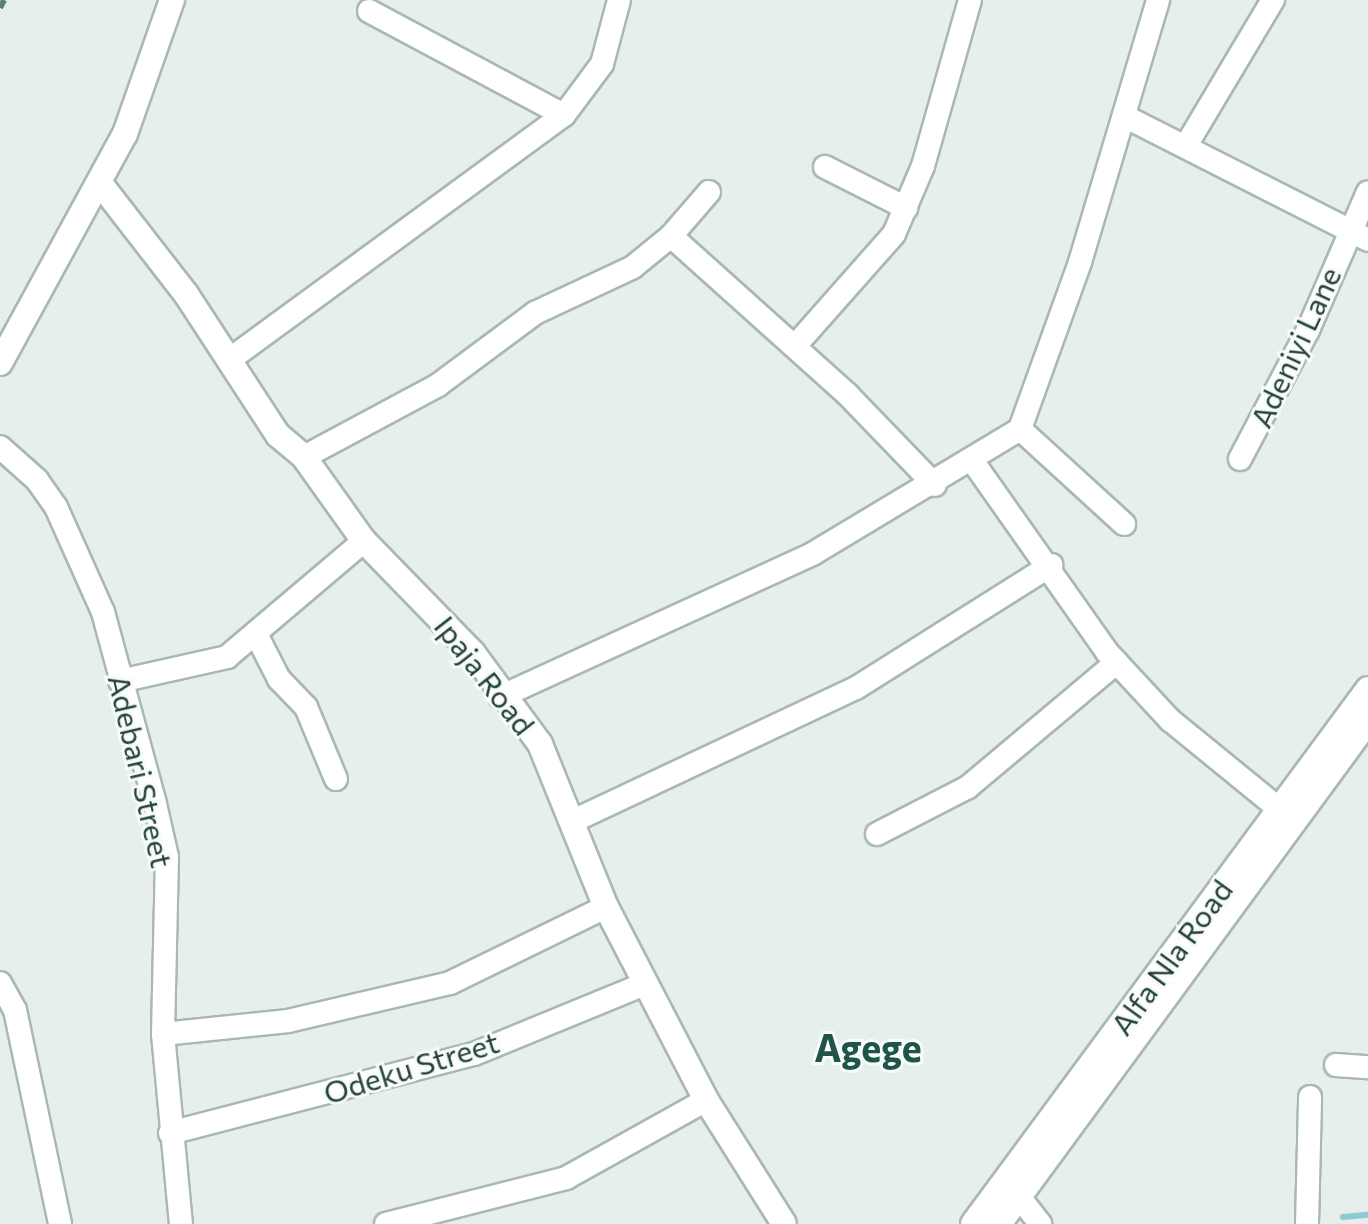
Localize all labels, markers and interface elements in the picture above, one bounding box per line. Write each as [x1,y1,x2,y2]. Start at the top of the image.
street label: Adeniyi Lane [1242,261,1348,433]
street label: Ipaja Road [427,608,543,742]
street label: Adebari Street [101,671,181,871]
street label: Alfa Nla Road [1103,872,1239,1042]
street label: Odeku Street [319,1023,503,1111]
district label: Agege [814,1024,922,1070]

